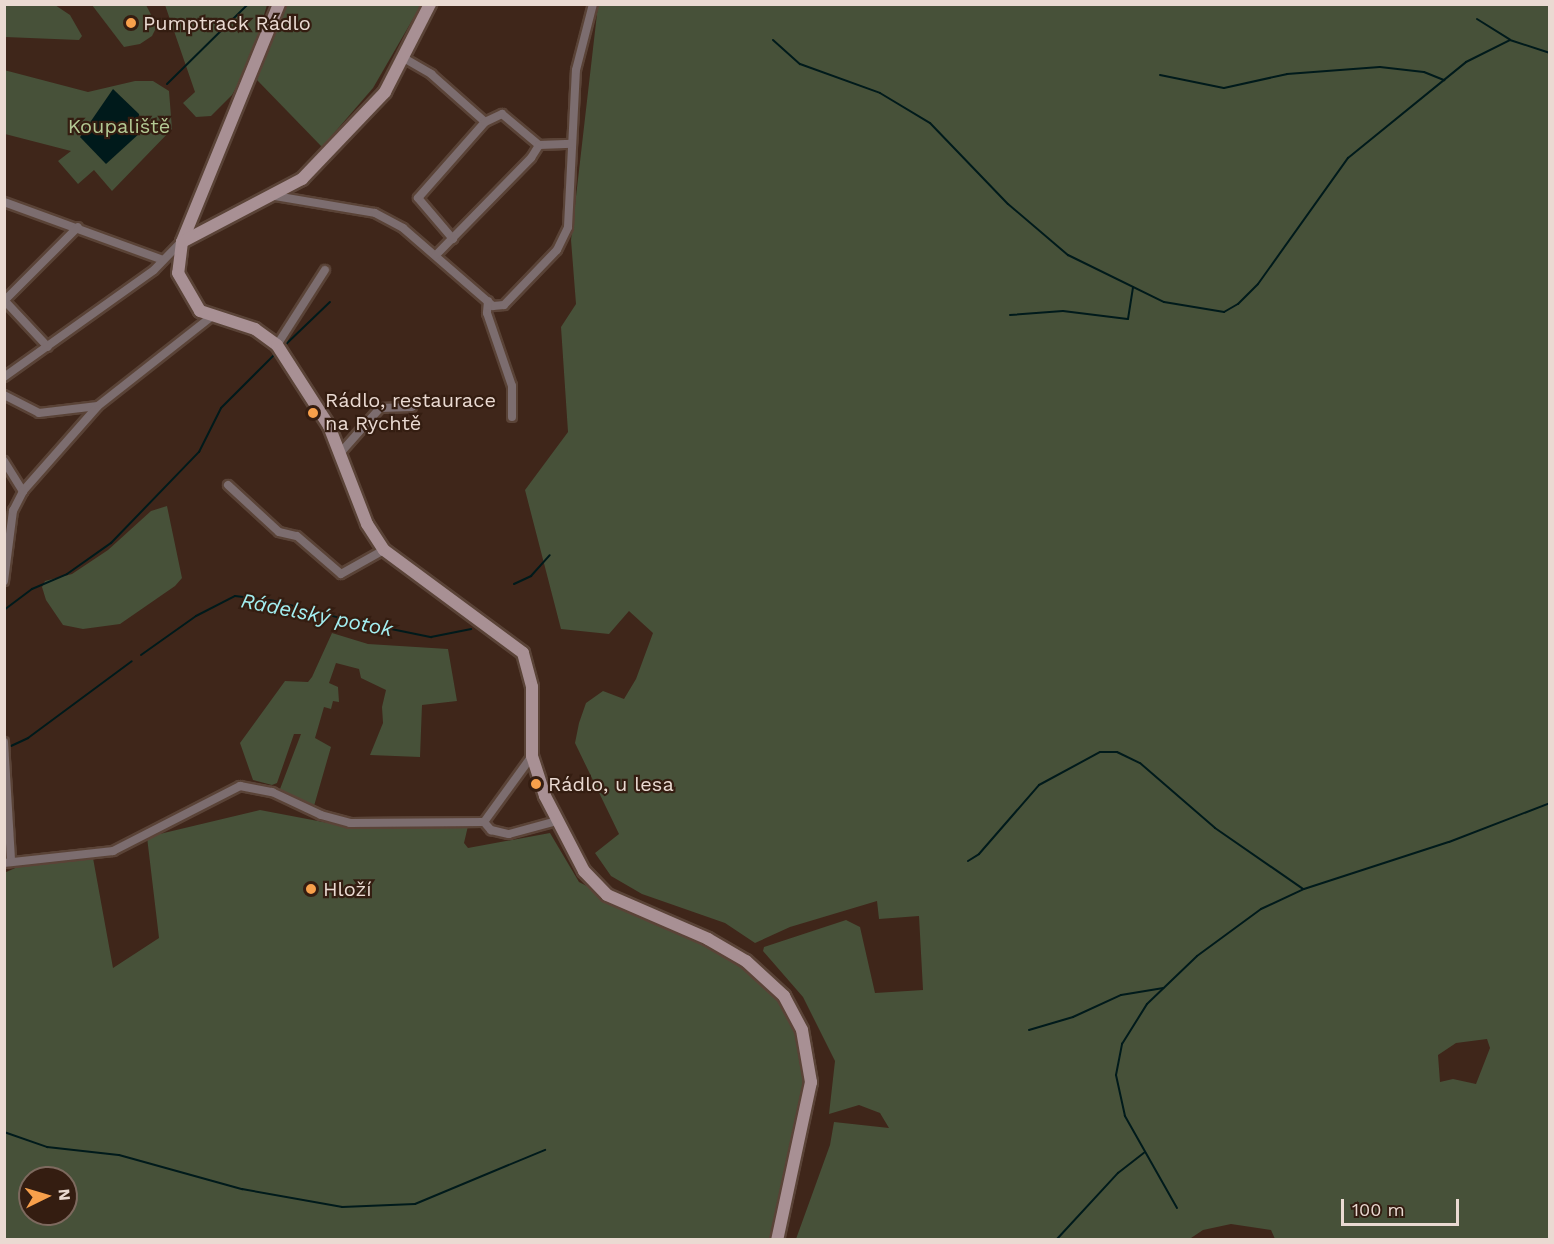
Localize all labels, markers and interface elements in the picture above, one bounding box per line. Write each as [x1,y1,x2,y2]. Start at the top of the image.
place label: Pumptrack Rádlo [143,11,311,35]
marker: Pumptrack Rádlo [124,16,138,30]
park label: Koupaliště [68,114,170,138]
place label: Rádlo, restaurace na Rychtě [325,389,496,436]
marker: Rádlo, restaurace na Rychtě [306,406,320,420]
water label: Rádelský potok [239,588,395,642]
place label: Rádlo, u lesa [548,772,674,796]
marker: Rádlo, u lesa [529,777,543,791]
place label: Hloží [323,877,372,901]
marker: Hloží [304,882,318,896]
north arrow [18,1166,78,1226]
scale bar [1344,1187,1462,1225]
text: N [54,1188,74,1201]
text: 100 m [1352,1199,1405,1220]

